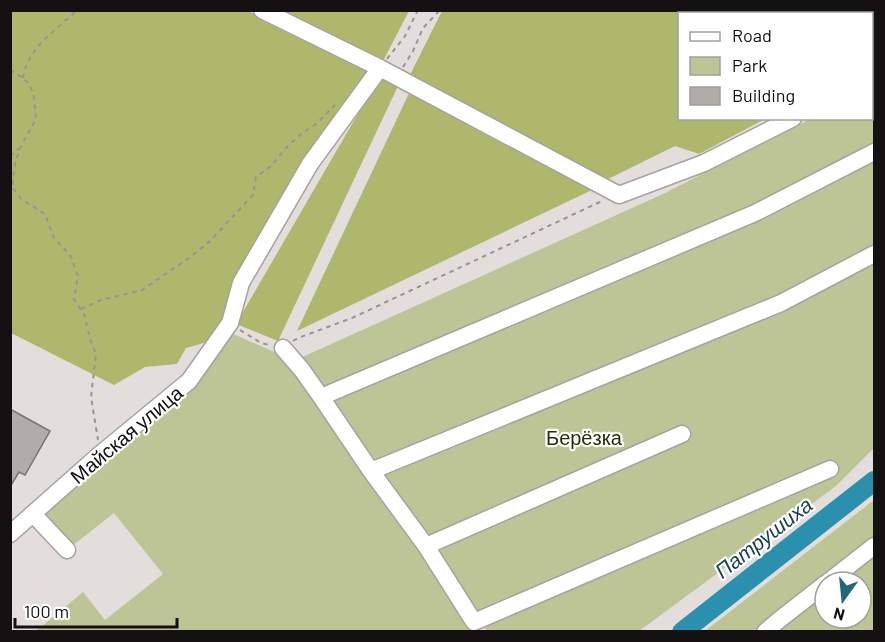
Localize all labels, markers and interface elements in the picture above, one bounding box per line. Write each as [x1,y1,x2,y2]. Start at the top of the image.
legend [678,12,873,120]
text: Road [732,24,772,46]
text: Park [732,54,767,76]
text: Building [732,84,795,106]
street label: Майская улица [65,379,188,488]
park label: Берёзка [546,425,623,449]
water label: Патрушиха [709,491,817,583]
north arrow [813,570,873,630]
scale bar [15,591,177,629]
text: 100 m [24,600,69,622]
text: N [831,604,847,626]

